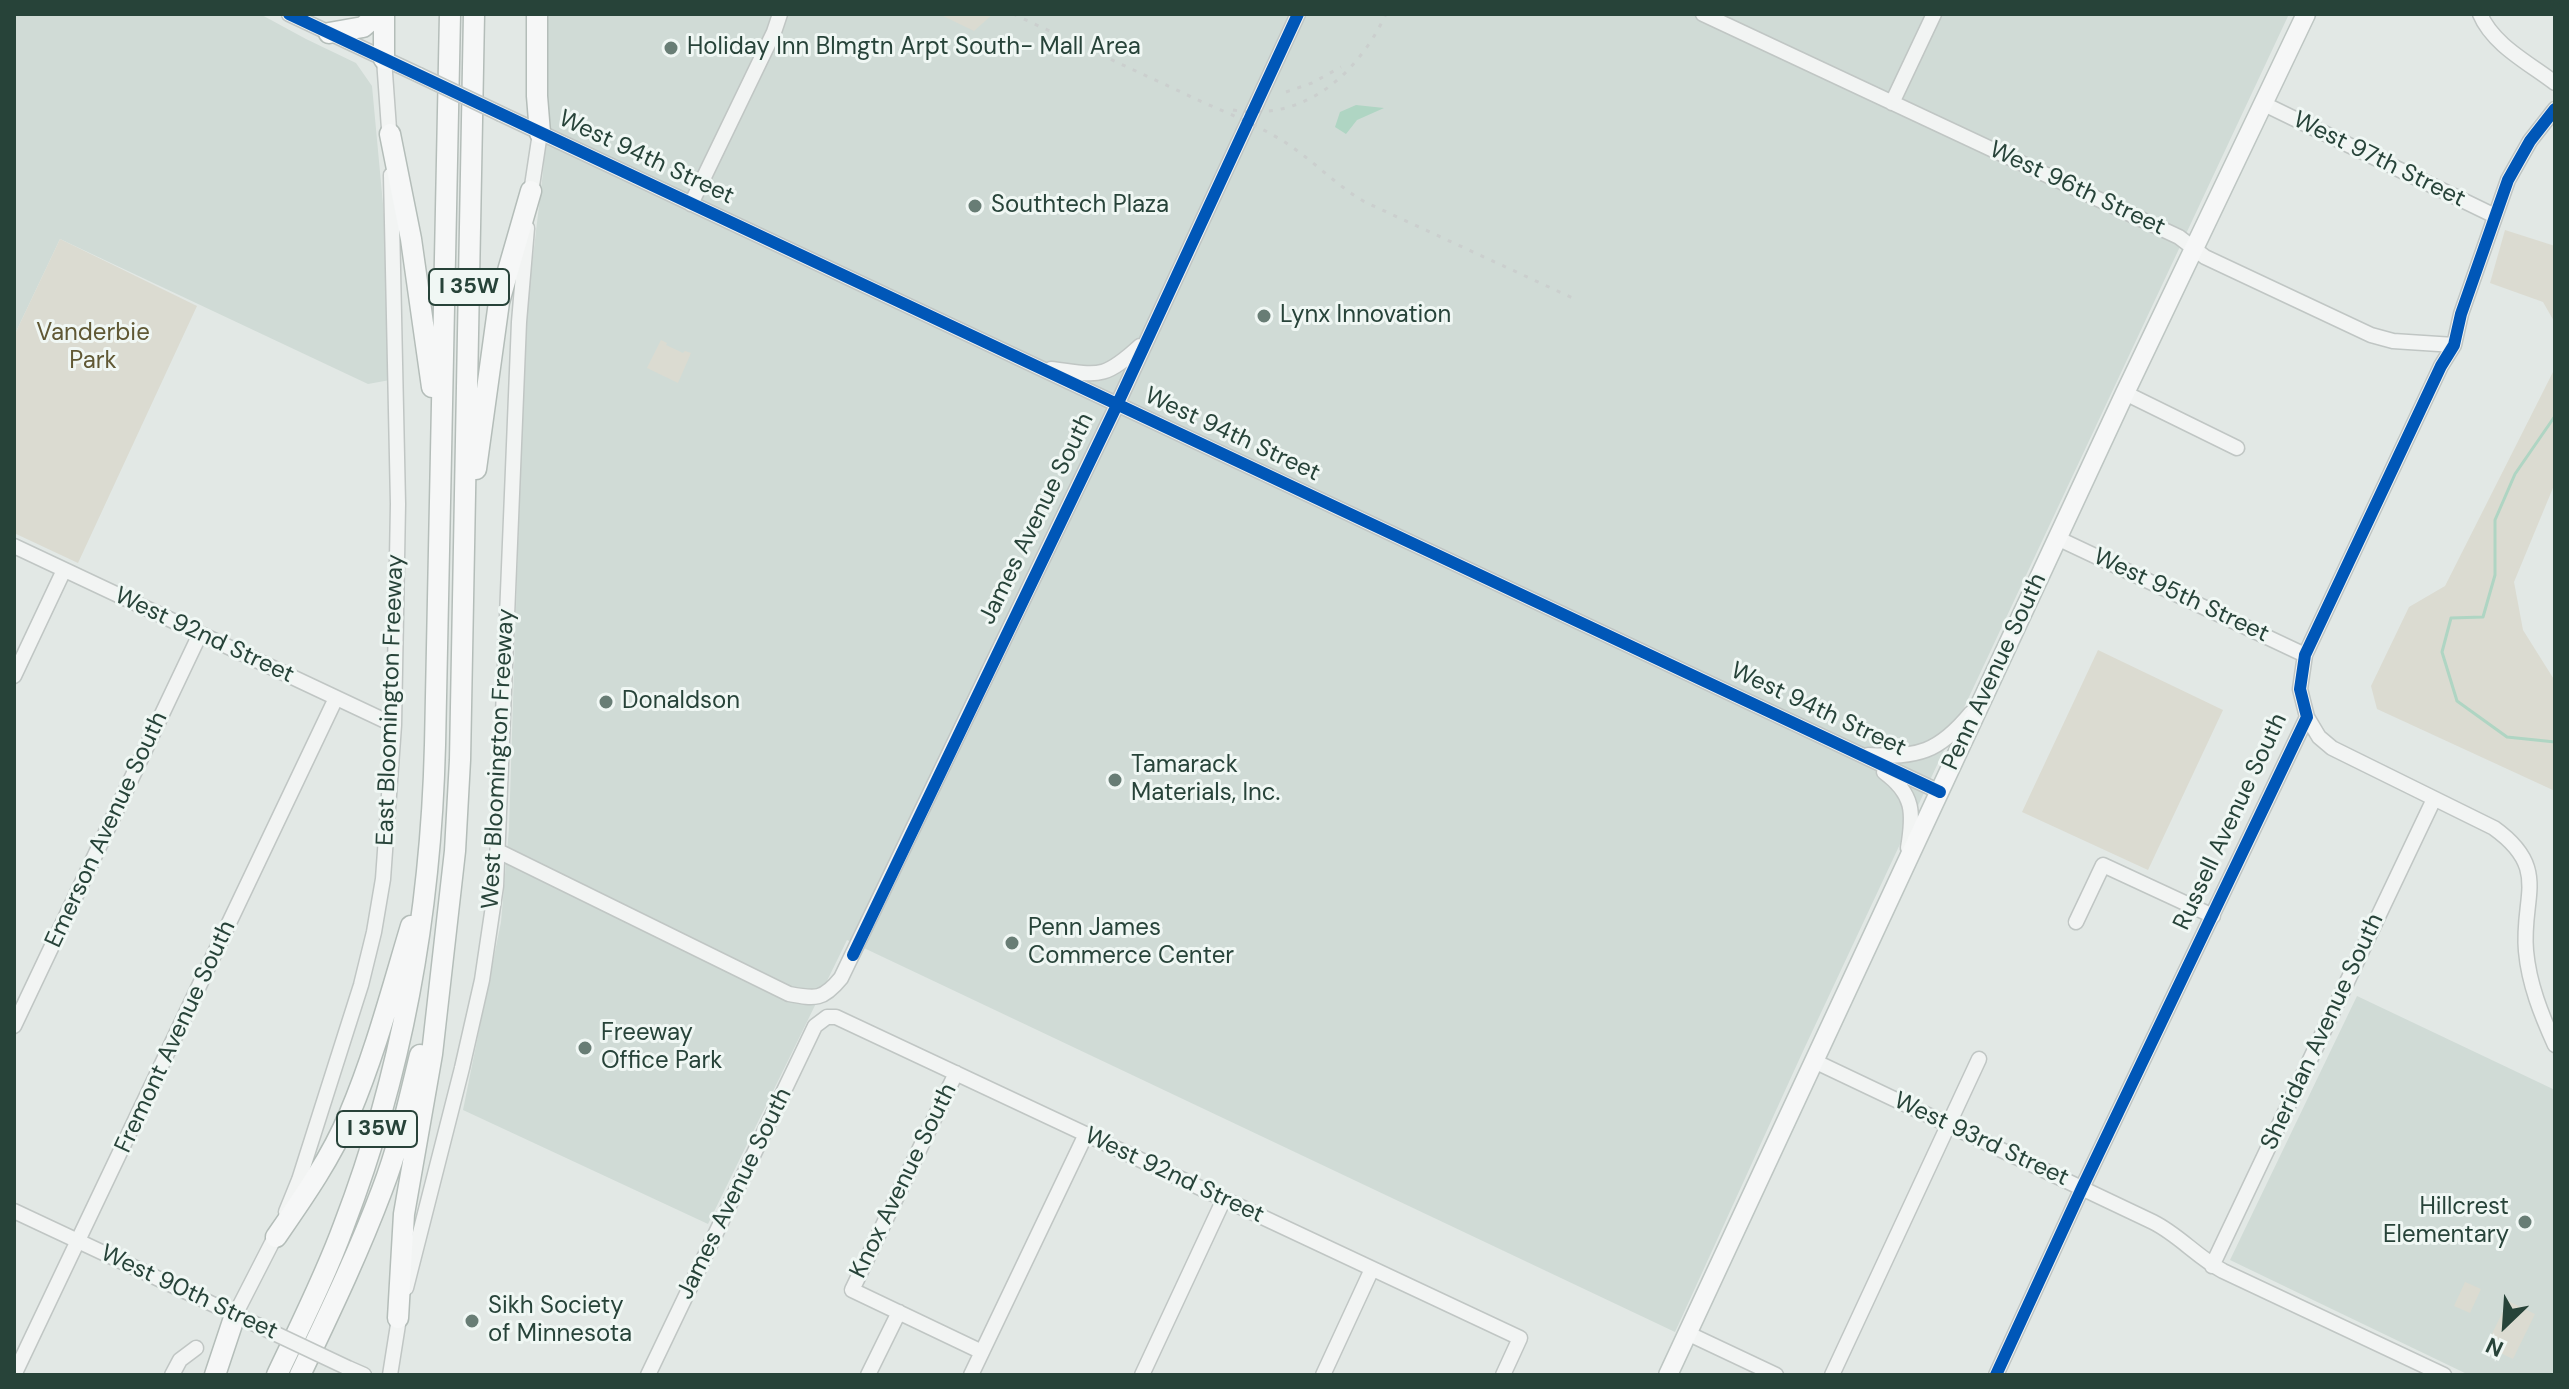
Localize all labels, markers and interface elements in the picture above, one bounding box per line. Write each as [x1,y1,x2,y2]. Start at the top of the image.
place label: Holiday Inn Blmgtn Arpt South- Mall Area [687,34,1141,62]
marker: Holiday Inn Blmgtn Arpt South- Mall Area [662,39,680,57]
street label: West 94th Street [554,105,738,211]
street label: West 97th Street [2288,106,2470,214]
street label: West 96th Street [1984,136,2170,242]
place label: Southtech Plaza [991,192,1169,220]
marker: Southtech Plaza [966,197,984,215]
road number: I 35W [429,269,509,305]
place label: Lynx Innovation [1280,302,1451,330]
marker: Lynx Innovation [1255,307,1273,325]
park label: Vanderbie Park [36,320,150,376]
street label: West 94th Street [1140,382,1324,488]
street label: James Avenue South [973,409,1101,629]
street label: West 95th Street [2089,543,2273,649]
street label: East Bloomington Freeway [372,554,410,846]
street label: Penn Avenue South [1937,569,2053,775]
street label: West 92nd Street [110,582,298,690]
street label: West Bloomington Freeway [477,608,521,910]
street label: West 94th Street [1726,657,1910,763]
place label: Donaldson [622,688,740,716]
marker: Donaldson [597,693,615,711]
street label: Emerson Avenue South [40,707,174,953]
street label: Russell Avenue South [2168,709,2294,935]
place label: Tamarack Materials, Inc. [1131,752,1280,808]
marker: Tamarack Materials, Inc. [1106,771,1124,789]
street label: Sheridan Avenue South [2256,909,2390,1155]
place label: Penn James Commerce Center [1028,915,1234,971]
street label: Fremont Avenue South [109,916,243,1158]
marker: Penn James Commerce Center [1003,934,1021,952]
place label: Freeway Office Park [601,1020,722,1076]
marker: Freeway Office Park [576,1039,594,1057]
street label: Knox Avenue South [844,1079,964,1283]
street label: James Avenue South [671,1084,799,1304]
street label: West 93rd Street [1889,1087,2073,1193]
road number: I 35W [337,1111,417,1147]
street label: West 92nd Street [1080,1122,1268,1230]
place label: Hillcrest Elementary [2383,1194,2509,1250]
marker: Hillcrest Elementary [2516,1213,2534,1231]
street label: West 90th Street [96,1239,282,1347]
north arrow [2465,1285,2545,1365]
place label: Sikh Society of Minnesota [488,1293,632,1349]
marker: Sikh Society of Minnesota [463,1312,481,1330]
text: N [2481,1331,2508,1364]

